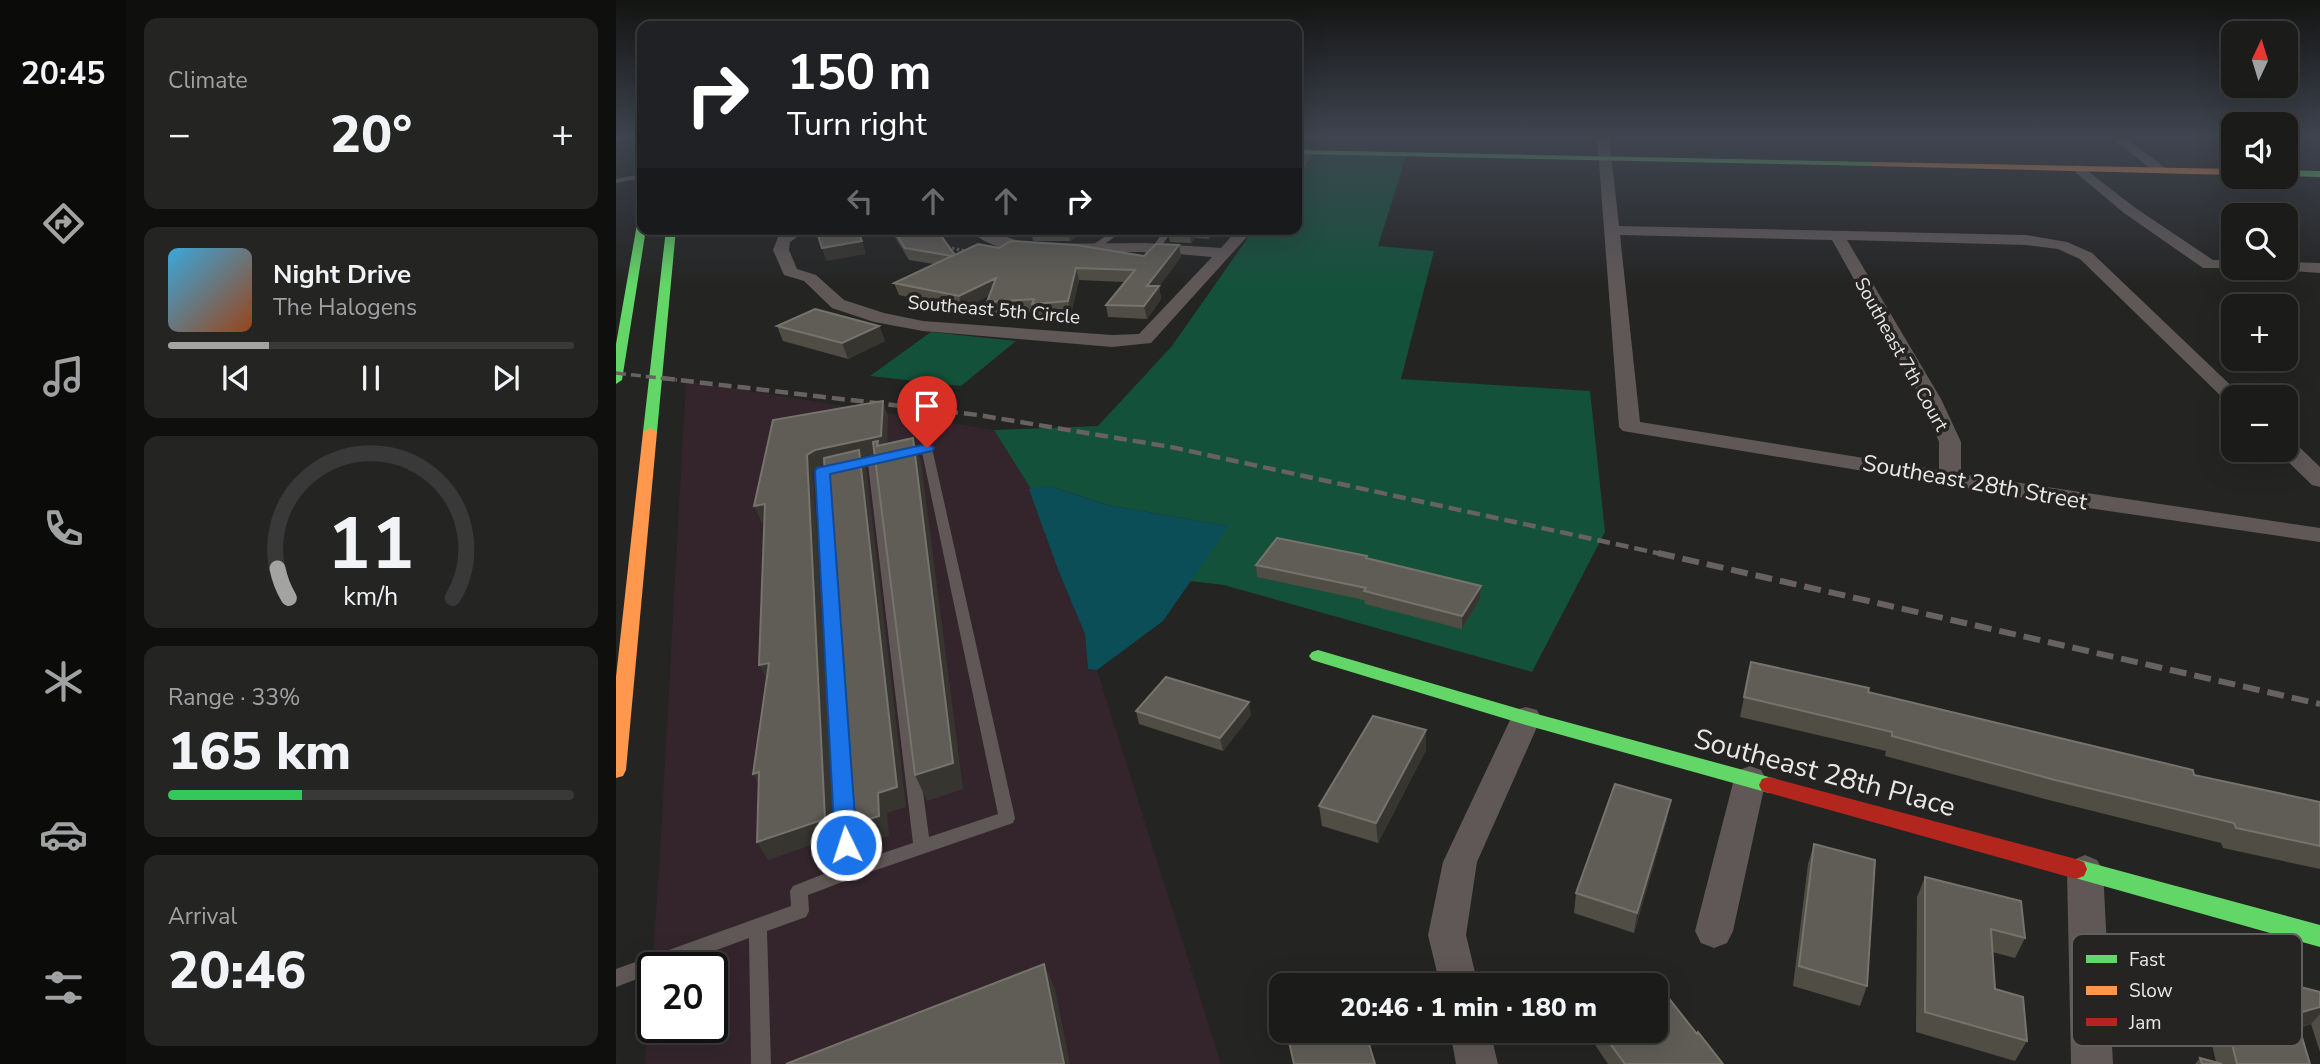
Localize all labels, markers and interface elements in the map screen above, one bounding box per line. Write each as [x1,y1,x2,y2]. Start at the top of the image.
north arrow [2221,21,2298,98]
map controls [2221,21,2298,462]
text: 150 m [787,39,931,106]
icon: right [672,49,763,140]
text: 20:45 [21,52,105,95]
text: Climate [168,65,248,96]
text: 20° [330,99,412,170]
text: Turn right [787,103,927,146]
text: − [168,109,191,160]
text: + [551,109,574,160]
button: sound [2221,112,2298,189]
icon: left [841,182,879,220]
icon: ahead [914,182,952,220]
icon: ahead [987,182,1025,220]
icon: right [1060,182,1098,220]
icon: directions [39,199,88,248]
button: search [2221,203,2298,280]
text: Night Drive [273,257,411,292]
street label: Southeast 7th Court [1848,273,1954,436]
street label: Southeast 5th Circle [907,290,1081,330]
text: The Halogens [273,292,417,323]
button: + [2221,294,2298,371]
icon: music [39,352,88,401]
icon: previous [217,359,255,397]
icon: pause [352,359,390,397]
icon: next [487,359,525,397]
pin [897,376,957,448]
button: − [2221,385,2298,462]
icon: arrive [908,387,946,425]
street label: Southeast 28th Street [1860,447,2091,518]
text: 11 [327,494,415,594]
icon: phone [39,504,88,553]
text: km/h [343,580,399,614]
icon: climate [39,657,88,706]
text: Range · 33% [168,682,300,713]
text: 165 km [168,716,351,787]
street label: Southeast 28th Place [1690,720,1960,826]
position arrow [809,808,883,882]
icon: car [39,810,88,859]
text: Arrival [168,901,237,932]
legend [2072,934,2302,1046]
text: 20:46 [168,935,306,1006]
text: Fast [2129,947,2165,973]
speed limit sign: 20 [637,952,728,1043]
icon: filters [39,963,88,1012]
text: Slow [2129,978,2173,1004]
text: 20:46 · 1 min · 180 m [1340,990,1597,1025]
text: Jam [2128,1010,2162,1036]

